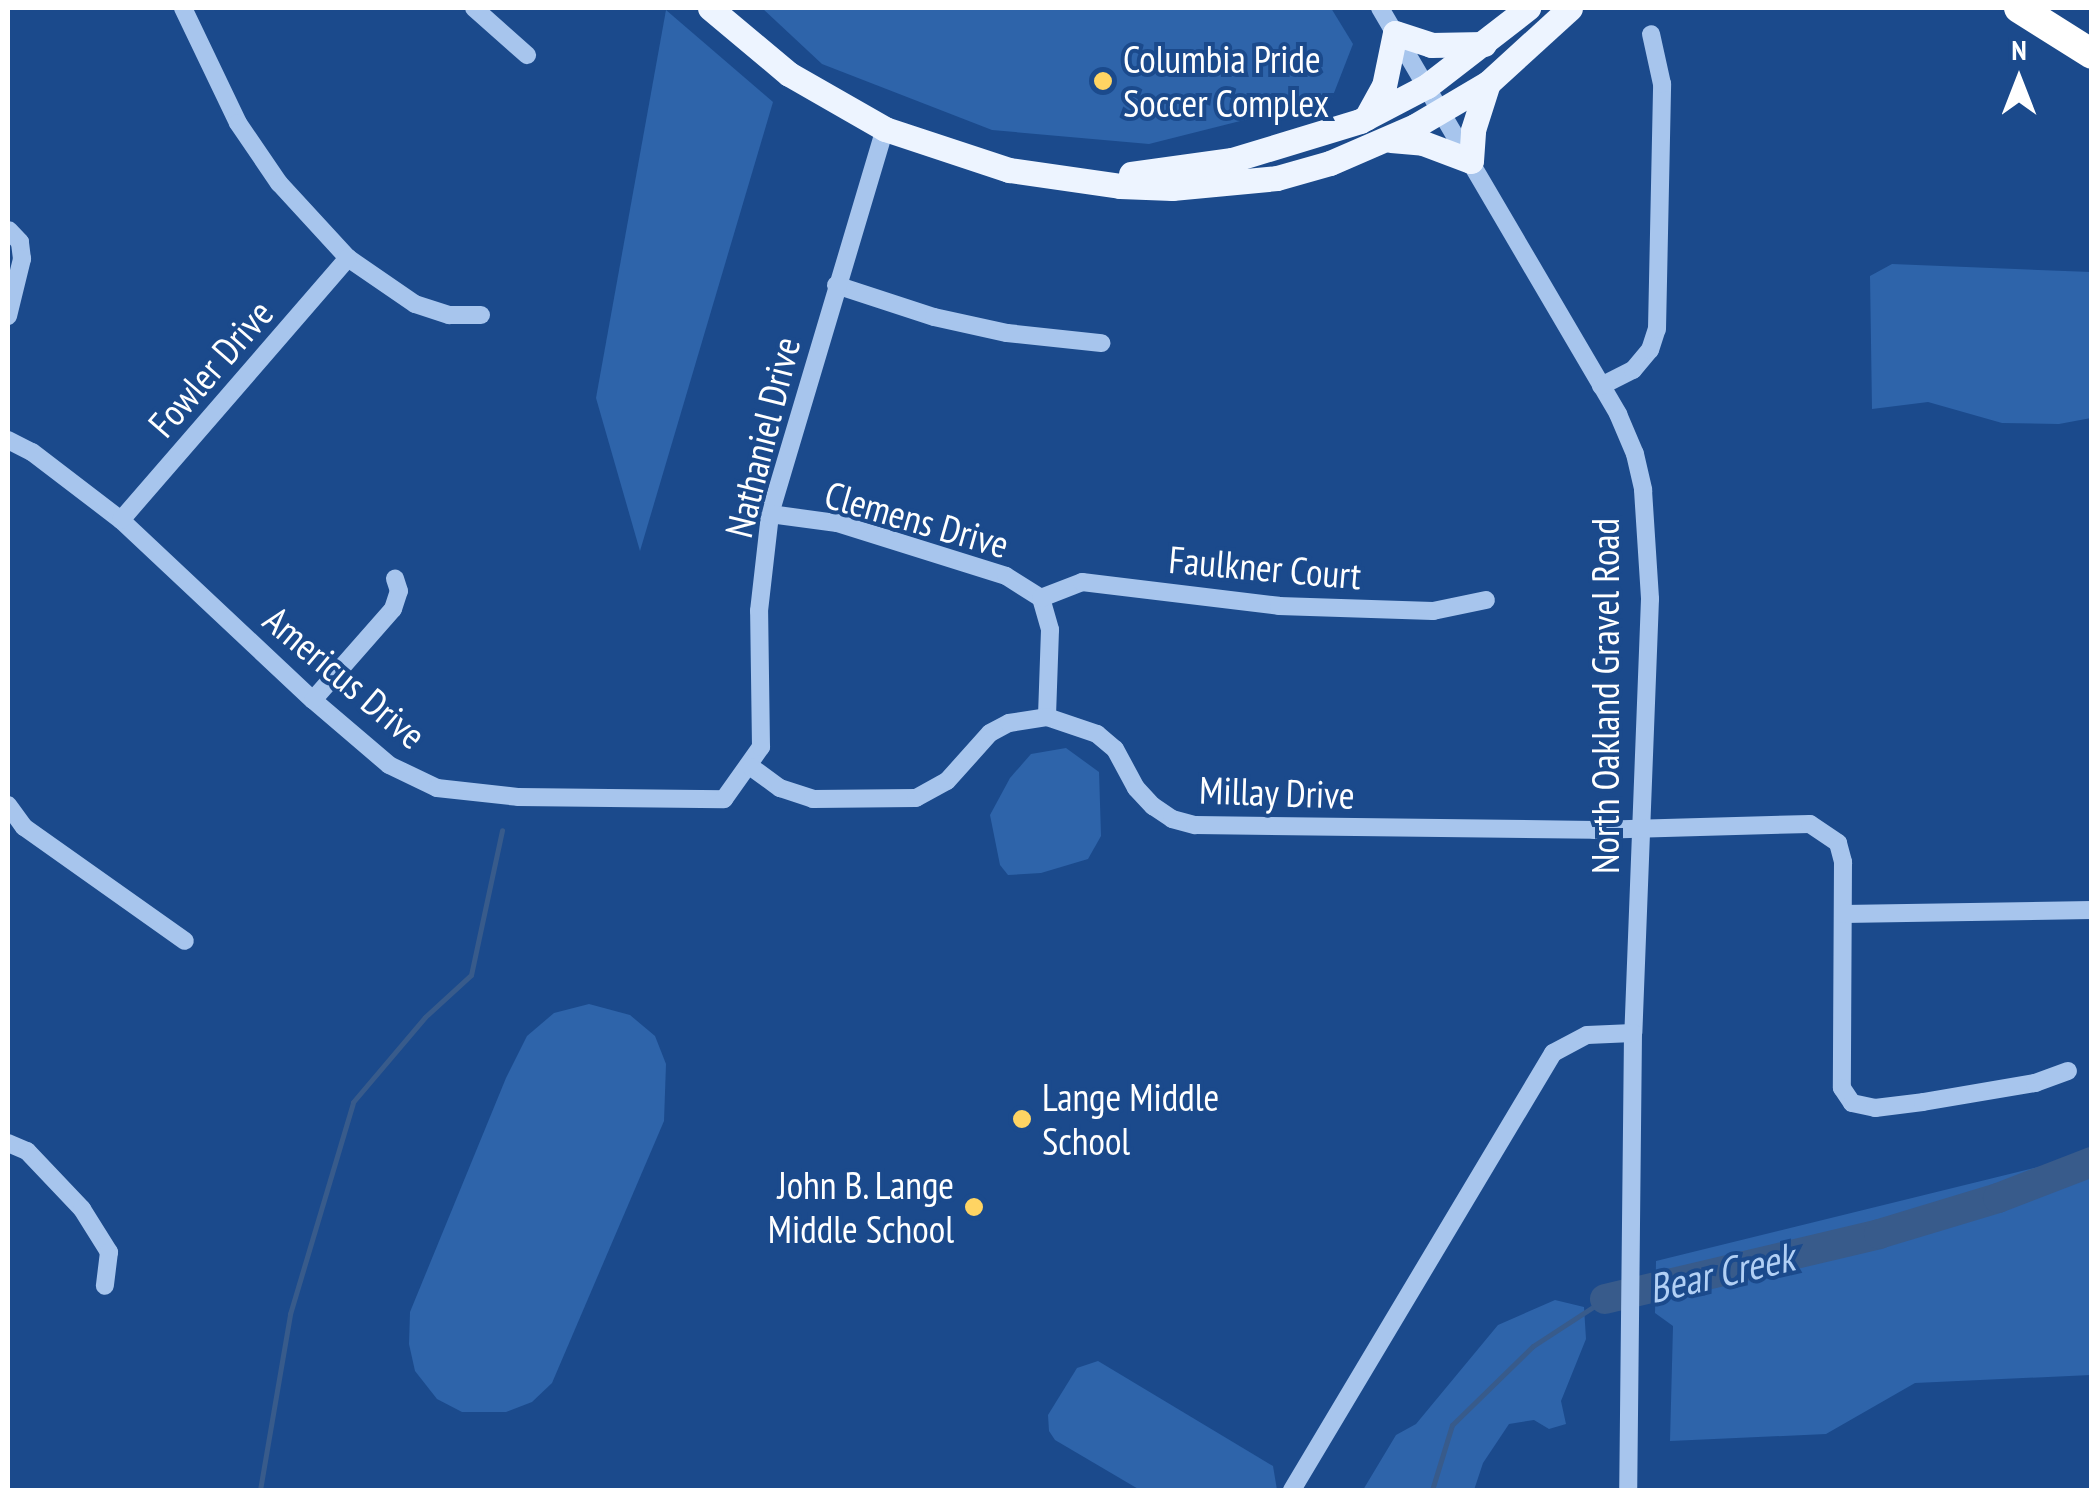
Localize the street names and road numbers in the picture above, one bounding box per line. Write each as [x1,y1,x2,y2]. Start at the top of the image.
street label: Fowler Drive [138,290,282,446]
street label: Nathaniel Drive [715,332,809,542]
street label: Clemens Drive [820,471,1014,567]
street label: North Oakland Gravel Road [1582,518,1628,874]
street label: Faulkner Court [1167,536,1363,598]
street label: Americus Drive [255,596,435,758]
street label: Millay Drive [1198,766,1356,818]

